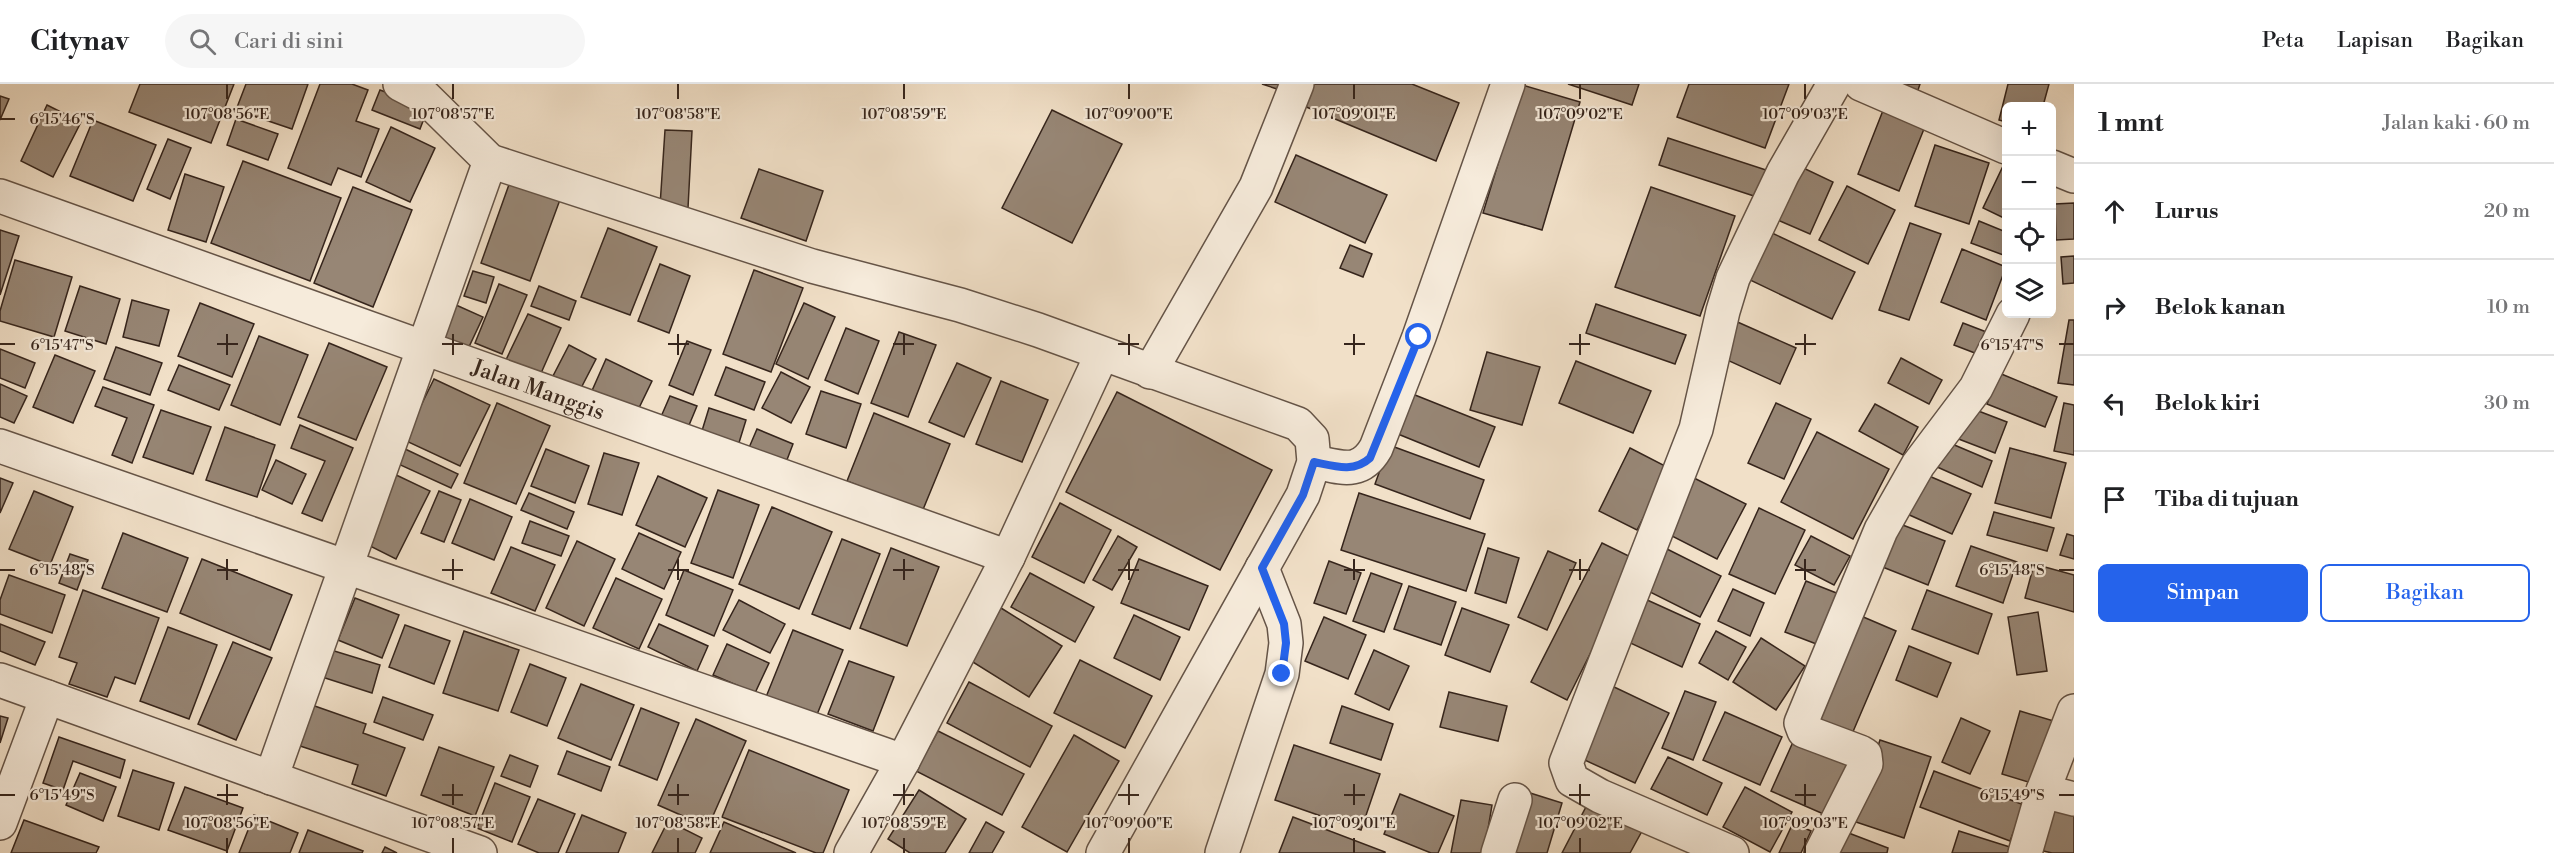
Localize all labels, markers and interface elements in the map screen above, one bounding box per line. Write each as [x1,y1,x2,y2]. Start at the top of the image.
search box [165,14,585,68]
text: Citynav [30,24,129,59]
icon: search [186,25,219,58]
text: Cari di sini [234,28,343,55]
text: Peta [2262,28,2304,54]
text: Lapisan [2337,28,2413,54]
text: Bagikan [2446,28,2524,54]
map controls [2002,102,2056,318]
button: + [2002,102,2056,156]
text: 107°08'56"E [185,105,269,124]
text: 107°08'57"E [412,105,494,124]
text: 107°08'58"E [635,105,721,124]
text: 107°08'59"E [862,105,946,124]
text: 107°09'00"E [1085,105,1173,124]
text: 107°09'01"E [1312,105,1396,124]
text: 107°09'02"E [1537,105,1623,124]
text: 107°09'03"E [1762,105,1848,124]
text: 1 mnt [2098,107,2163,139]
text: 6°15'46"S [29,110,95,129]
text: Jalan kaki · 60 m [2383,111,2530,136]
button: − [2002,156,2056,210]
icon: ahead [2098,195,2131,228]
text: Lurus [2155,198,2218,225]
text: 20 m [2484,199,2530,224]
button: locate [2002,210,2056,264]
button: layers [2002,264,2056,318]
icon: right [2098,291,2131,324]
text: Belok kanan [2155,294,2285,321]
text: 10 m [2487,295,2530,320]
route start [1405,323,1431,349]
text: 6°15'47"S [30,336,94,355]
text: 6°15'47"S [1980,336,2044,355]
street label: Jalan Manggis [467,354,608,426]
icon: left [2098,387,2131,420]
text: Belok kiri [2155,390,2260,417]
text: 30 m [2484,391,2530,416]
icon: arrive [2098,483,2131,516]
text: Tiba di tujuan [2155,486,2299,513]
text: 6°15'48"S [29,561,95,580]
text: 6°15'48"S [1979,561,2045,580]
button: Simpan [2098,564,2308,622]
button: Bagikan [2320,564,2530,622]
route end [1268,660,1294,686]
text: 6°15'49"S [29,786,95,805]
text: 6°15'49"S [1979,786,2045,805]
text: 107°08'56"E [185,814,269,833]
text: 107°08'57"E [412,814,494,833]
text: 107°08'58"E [635,814,721,833]
text: 107°08'59"E [862,814,946,833]
text: 107°09'00"E [1085,814,1173,833]
text: 107°09'01"E [1312,814,1396,833]
text: 107°09'02"E [1537,814,1623,833]
text: 107°09'03"E [1762,814,1848,833]

